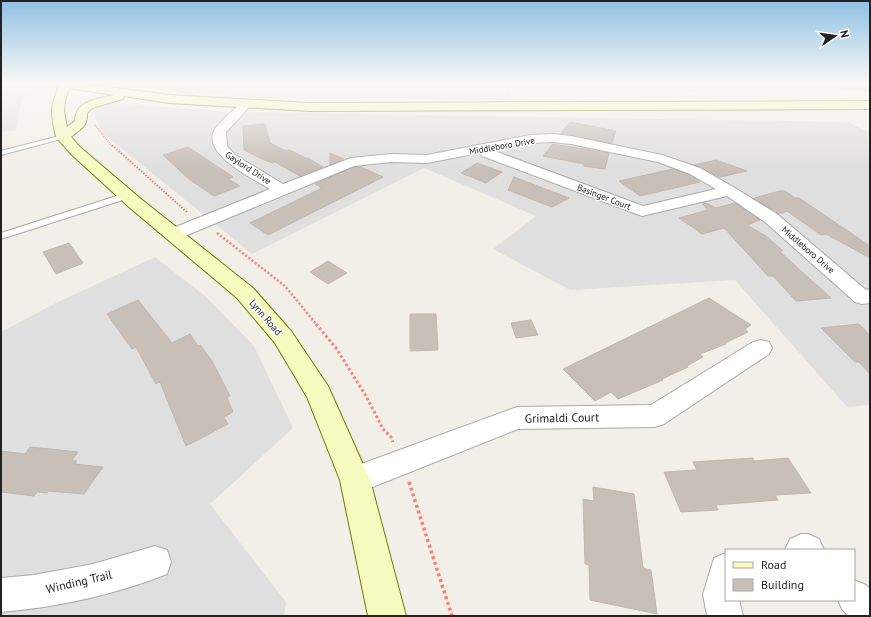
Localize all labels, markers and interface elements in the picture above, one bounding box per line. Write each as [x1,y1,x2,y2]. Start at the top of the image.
north arrow [815,16,855,56]
text: N [837,29,852,39]
street label: Middleboro Drive [468,134,536,157]
street label: Gaylord Drive [223,149,273,187]
street label: Basinger Court [576,181,633,212]
street label: Middleboro Drive [780,224,837,276]
street label: Lynn Road [246,297,285,338]
street label: Grimaldi Court [525,409,599,426]
legend [725,549,855,601]
text: Road [761,557,786,572]
street label: Winding Trail [44,567,114,596]
text: Building [761,577,804,592]

